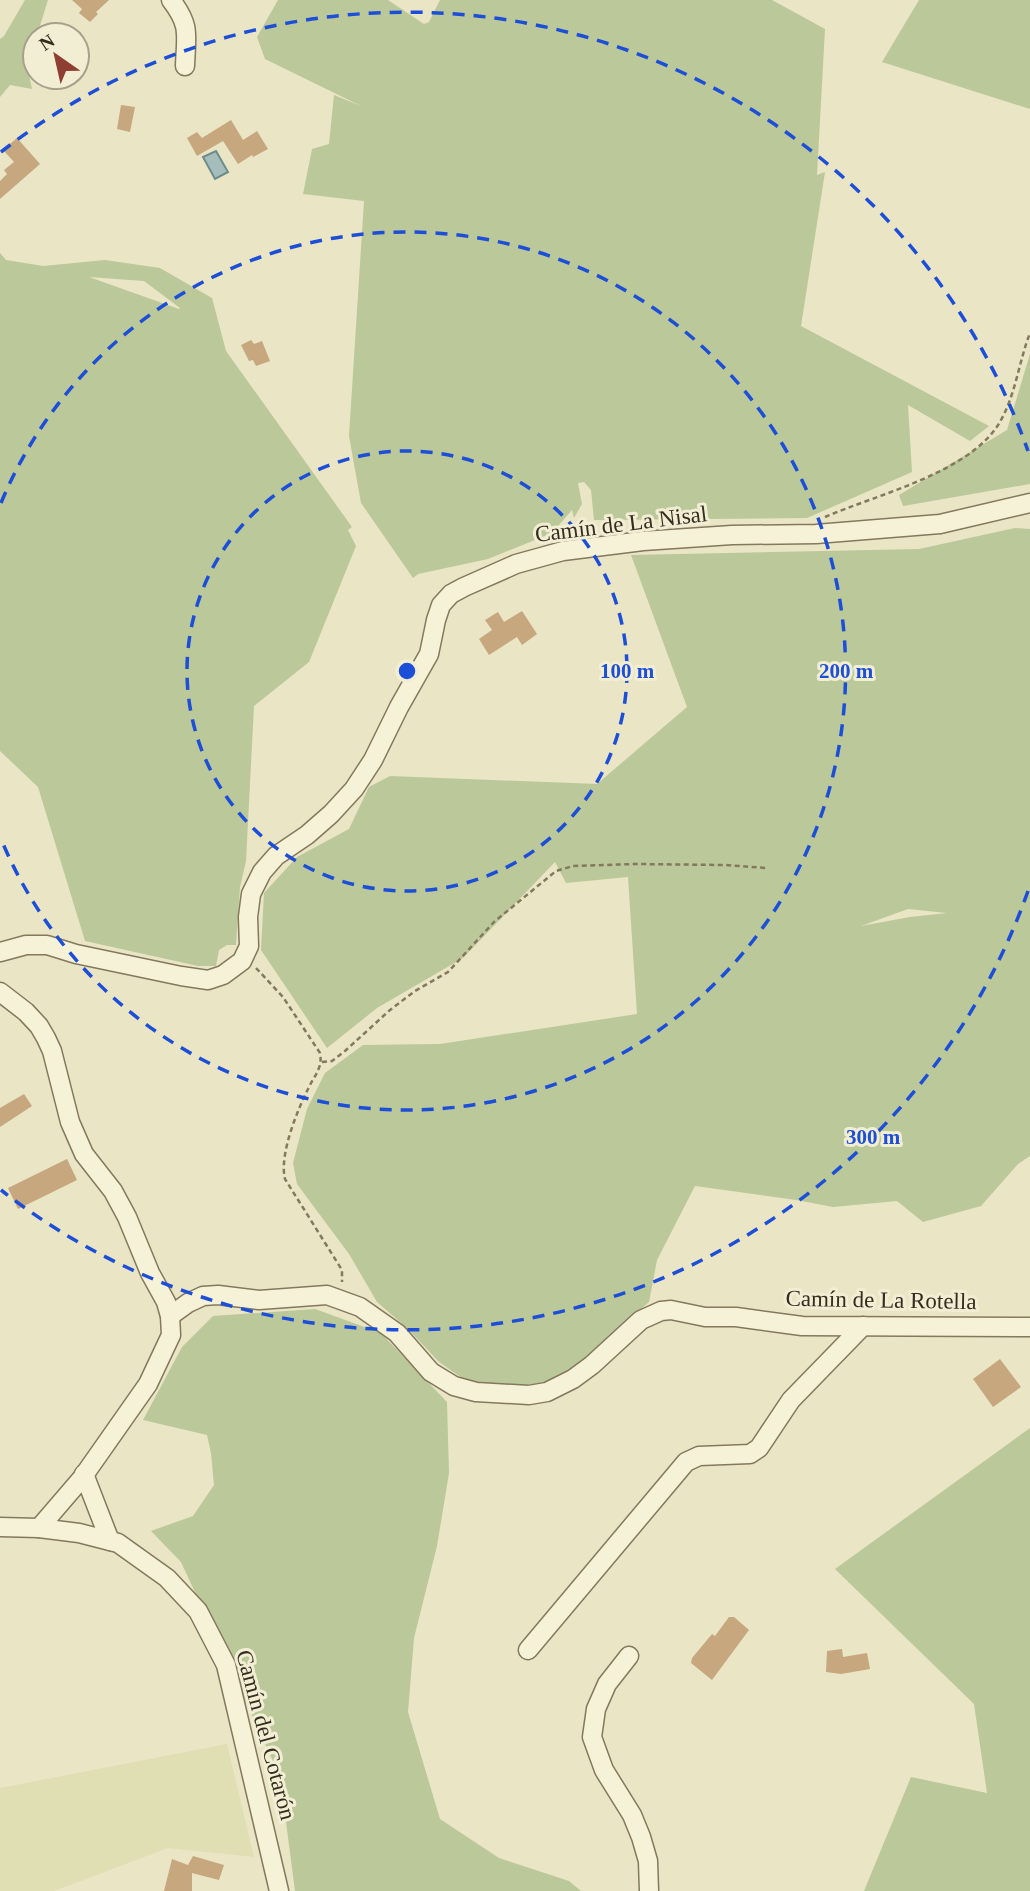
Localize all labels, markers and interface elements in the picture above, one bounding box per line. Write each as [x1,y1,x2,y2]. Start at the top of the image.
north arrow [21,21,91,91]
text: N [35,30,59,55]
street label: Camín de La Nisal [534,501,708,547]
centre of rings [395,659,419,683]
text: 100 m [600,659,655,683]
text: 200 m [819,659,874,683]
text: 300 m [846,1125,901,1149]
street label: Camín de La Rotella [785,1286,977,1314]
street label: Camín del Cotarón [231,1647,301,1823]

